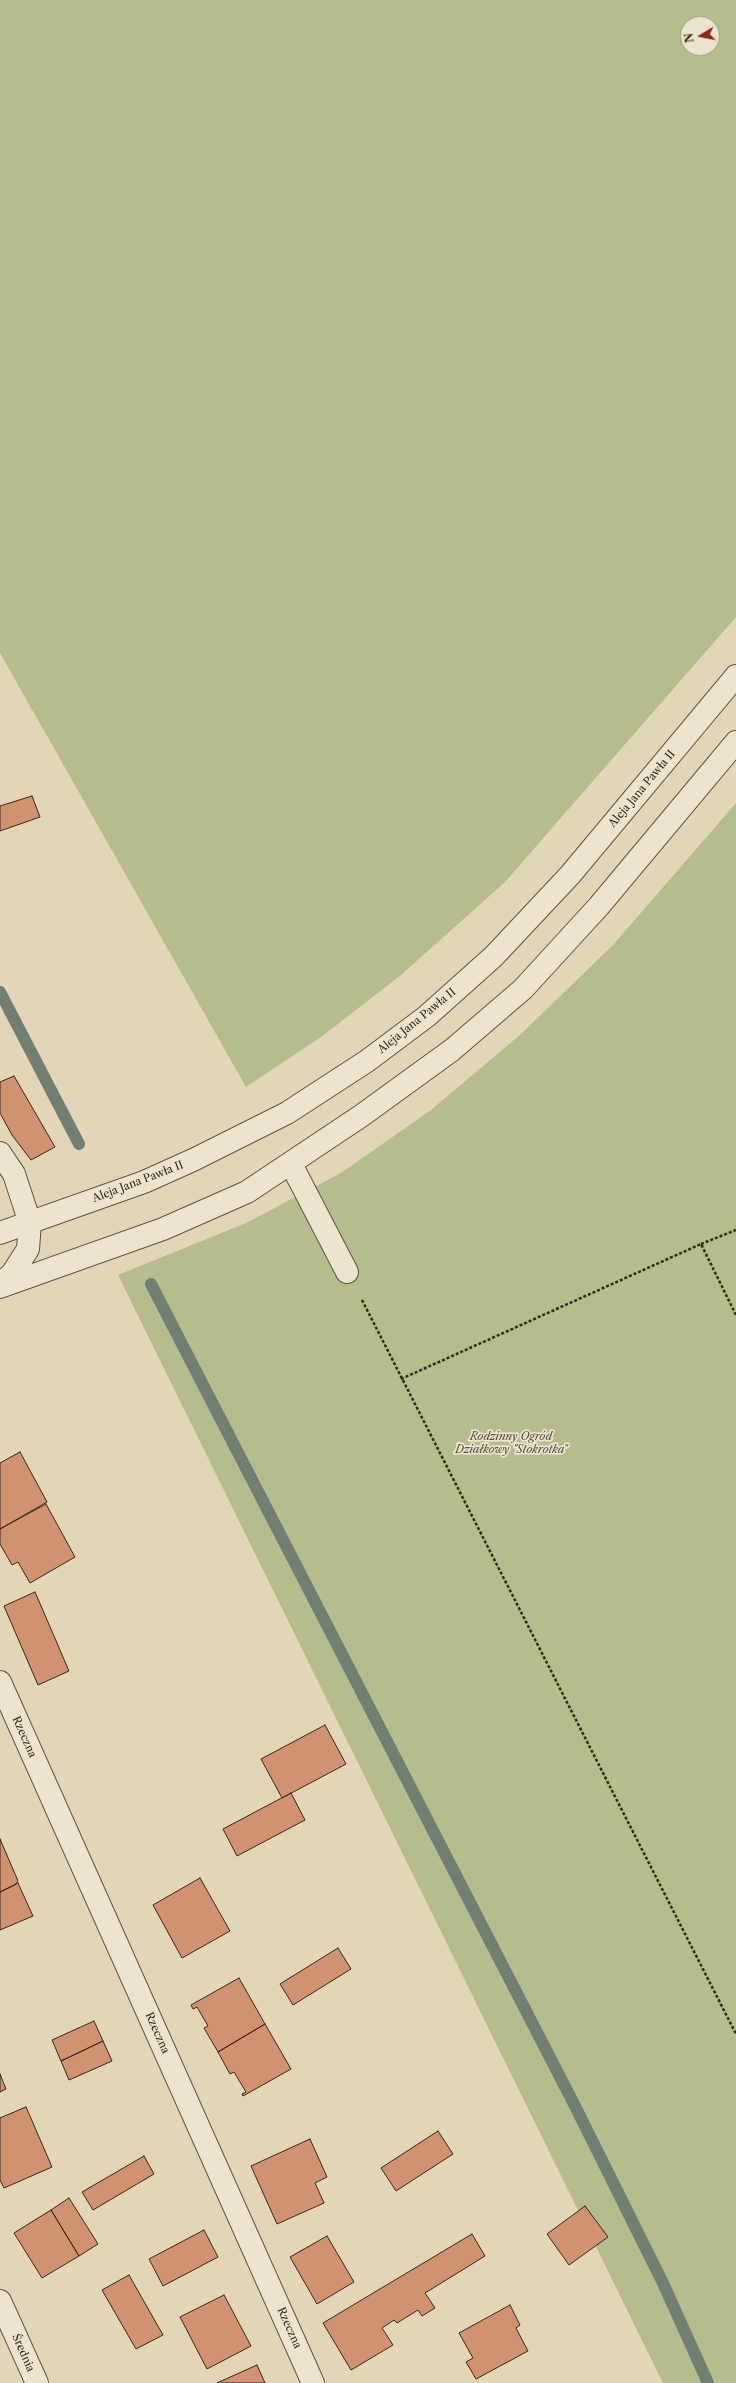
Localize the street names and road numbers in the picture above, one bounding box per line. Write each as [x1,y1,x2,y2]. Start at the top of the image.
street label: Aleja Jana Pawła II [606,748,678,830]
street label: Aleja Jana Pawła II [375,985,459,1057]
street label: Aleja Jana Pawła II [91,1159,185,1205]
street label: Rzeczna [9,1714,39,1760]
street label: Rzeczna [142,2010,172,2056]
street label: Rzeczna [274,2305,304,2351]
street label: Średnia [9,2332,37,2374]

